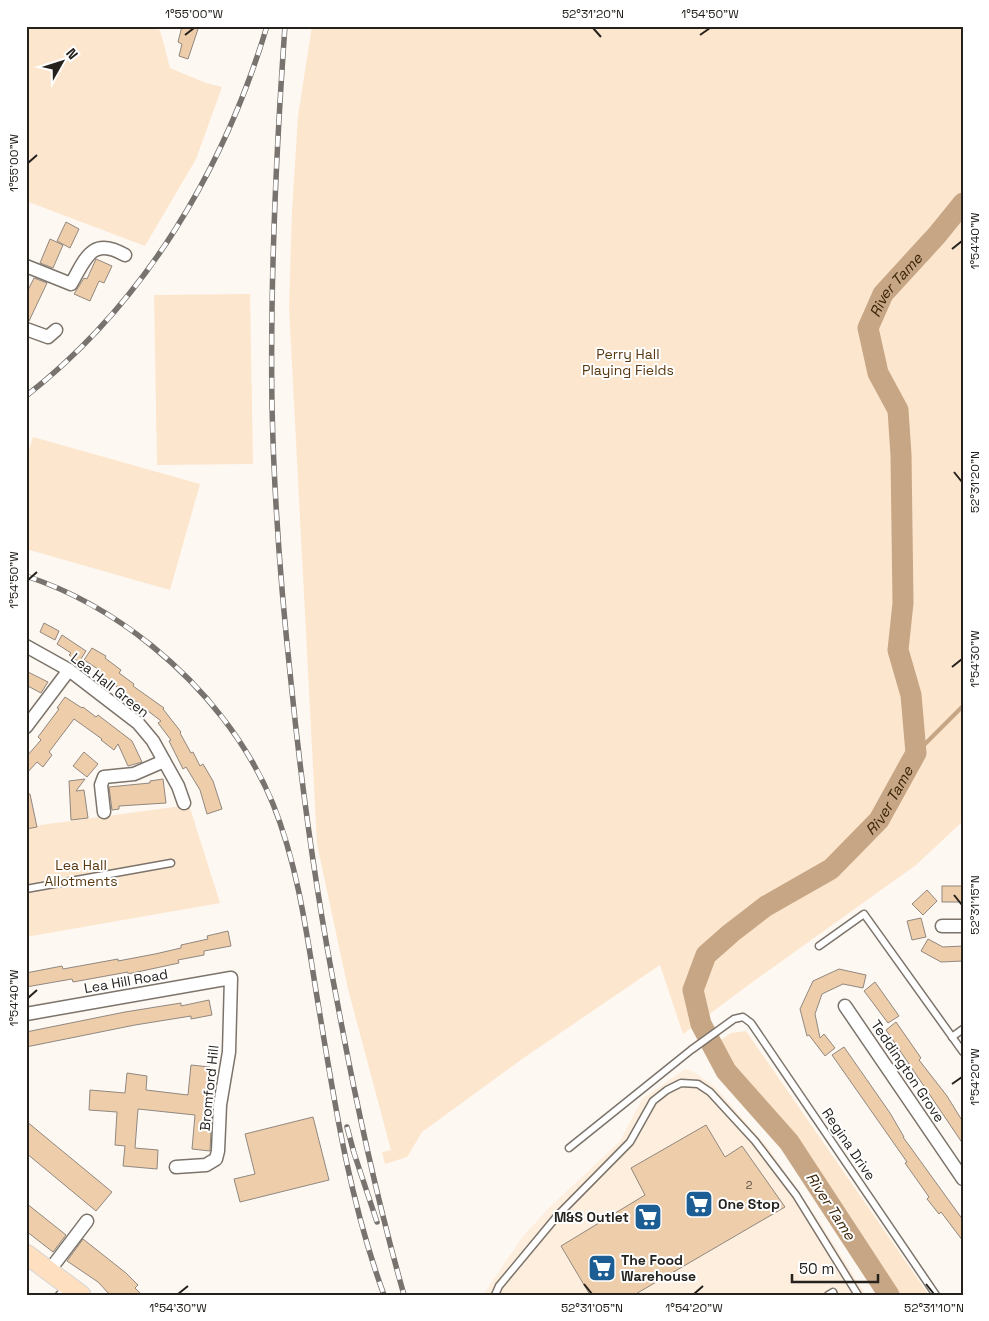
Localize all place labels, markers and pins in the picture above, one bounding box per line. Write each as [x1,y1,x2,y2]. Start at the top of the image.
supermarket icon: One Stop [684,1189,714,1219]
place label: One Stop [718,1195,780,1213]
supermarket icon: M&S Outlet [633,1202,663,1232]
place label: M&S Outlet [554,1208,629,1226]
place label: The Food Warehouse [621,1251,696,1285]
supermarket icon: The Food Warehouse [587,1253,617,1283]

